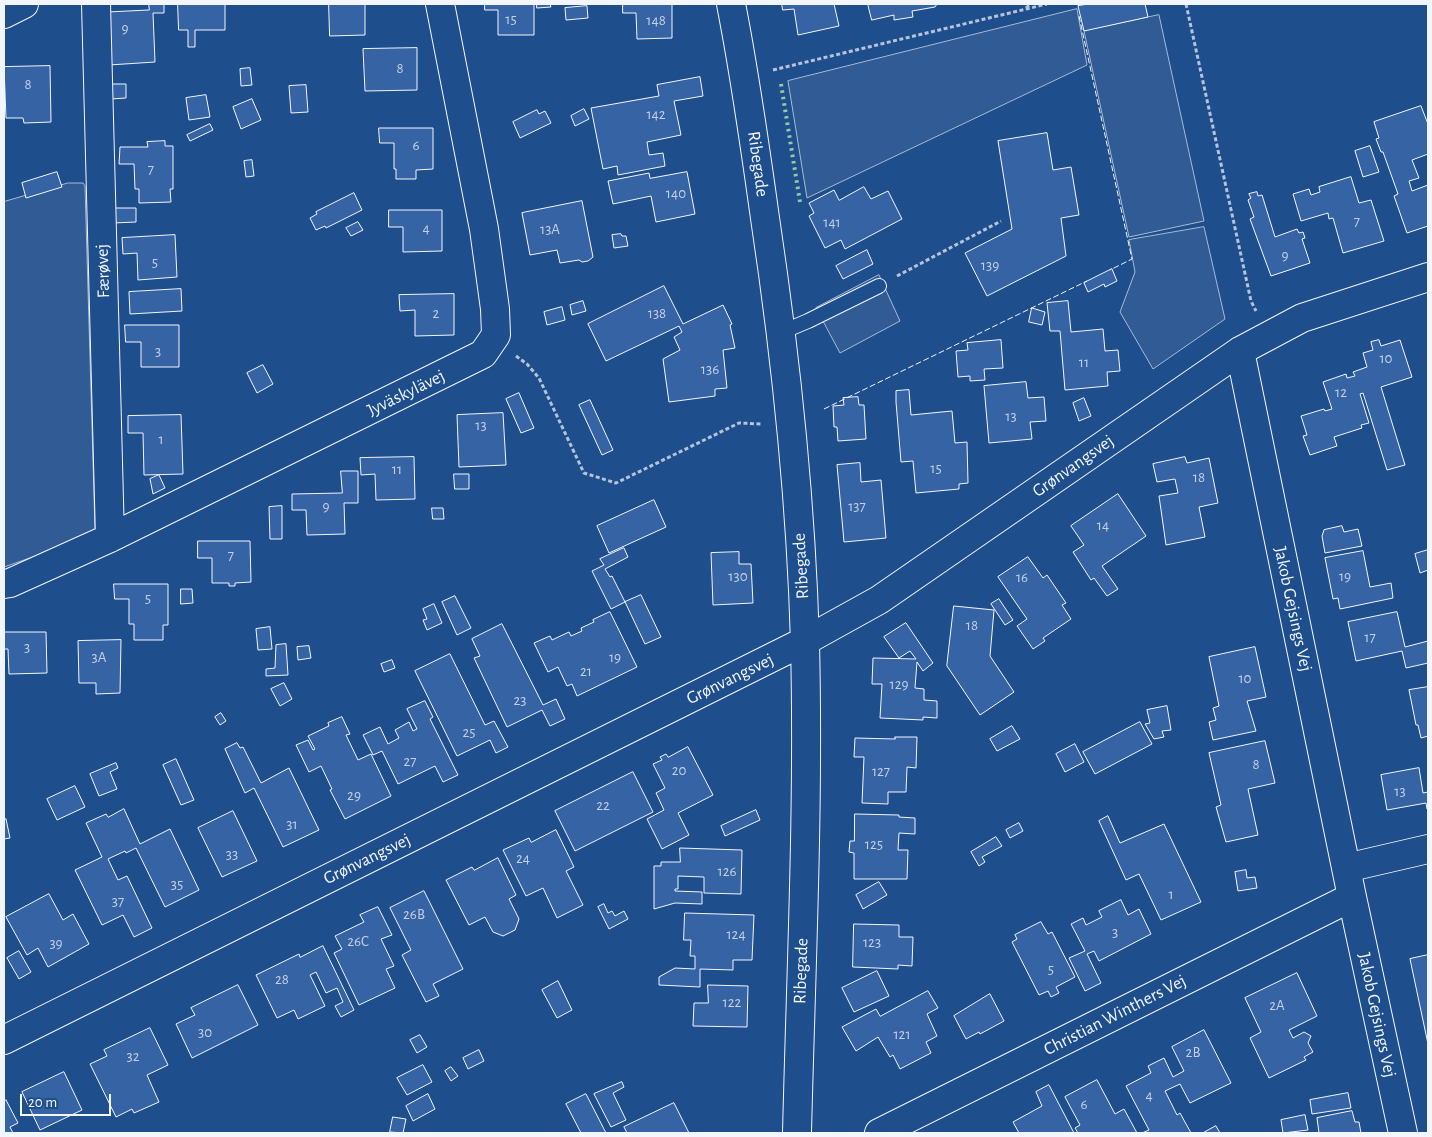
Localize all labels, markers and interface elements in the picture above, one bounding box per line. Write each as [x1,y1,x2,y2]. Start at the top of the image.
house number: 15 [505,10,517,28]
house number: 148 [646,11,666,29]
house number: 9 [121,19,129,37]
house number: 8 [396,59,404,77]
house number: 8 [24,75,32,93]
house number: 142 [646,105,666,123]
street label: Ribegade [743,130,773,198]
house number: 6 [412,136,420,154]
house number: 7 [148,160,154,178]
house number: 140 [666,184,686,202]
house number: 7 [1354,212,1360,230]
house number: 141 [823,213,841,231]
house number: 4 [422,219,430,237]
house number: 13A [540,220,560,238]
street label: Færøvej [91,243,115,299]
house number: 9 [1281,246,1289,264]
house number: 5 [152,253,158,271]
house number: 139 [981,256,999,274]
house number: 2 [433,304,439,322]
house number: 138 [648,304,666,322]
house number: 3 [155,342,161,360]
house number: 10 [1379,349,1393,367]
house number: 11 [1079,353,1089,371]
house number: 136 [701,360,719,378]
street label: Jyväskylävej [364,365,448,421]
house number: 12 [1335,383,1347,401]
house number: 13 [1005,407,1017,425]
house number: 13 [475,416,487,434]
house number: 1 [158,430,164,448]
street label: Grønvangsvej [1028,430,1118,502]
house number: 15 [930,459,942,477]
house number: 11 [392,460,402,478]
house number: 18 [1193,468,1205,486]
house number: 9 [322,497,330,515]
house number: 137 [848,497,866,515]
house number: 14 [1097,516,1109,534]
street label: Ribegade [788,532,814,600]
street label: Jakob Gejsings Vej [1269,545,1317,673]
house number: 7 [228,546,234,564]
house number: 130 [728,567,748,585]
house number: 19 [1339,567,1351,585]
house number: 16 [1016,568,1028,586]
house number: 5 [145,589,151,607]
house number: 18 [966,616,978,634]
house number: 17 [1364,628,1376,646]
house number: 3 [24,638,30,656]
house number: 3A [92,648,106,666]
house number: 19 [609,648,621,666]
street label: Grønvangsvej [683,649,777,709]
house number: 21 [580,662,592,680]
house number: 10 [1238,669,1252,687]
house number: 129 [889,675,909,693]
house number: 23 [513,691,527,709]
house number: 25 [462,723,476,741]
house number: 27 [403,752,417,770]
house number: 8 [1252,755,1260,773]
house number: 20 [672,761,686,779]
house number: 127 [872,762,890,780]
house number: 13 [1394,782,1406,800]
house number: 29 [347,786,361,804]
house number: 22 [596,796,610,814]
house number: 31 [286,815,298,833]
street label: Grønvangsvej [320,829,414,889]
house number: 125 [865,835,883,853]
house number: 33 [226,845,238,863]
house number: 24 [516,849,530,867]
house number: 126 [717,862,737,880]
house number: 35 [171,875,183,893]
house number: 1 [1168,885,1174,903]
house number: 37 [112,892,124,910]
house number: 26B [403,905,425,923]
house number: 3 [1112,923,1118,941]
house number: 124 [726,925,746,943]
house number: 26C [347,932,369,950]
house number: 123 [863,933,881,951]
house number: 39 [49,934,63,952]
street label: Ribegade [789,938,813,1004]
street label: Jakob Gejsings Vej [1353,951,1401,1079]
house number: 5 [1048,960,1054,978]
house number: 28 [275,970,289,988]
street label: Christian Winthers Vej [1040,970,1190,1060]
house number: 122 [723,993,741,1011]
house number: 2A [1269,996,1285,1014]
house number: 30 [198,1023,212,1041]
house number: 121 [893,1025,911,1043]
house number: 2B [1186,1043,1200,1061]
house number: 32 [126,1047,140,1065]
scale bar [22,1084,114,1116]
house number: 4 [1145,1086,1153,1104]
text: 20 m [28,1095,57,1110]
house number: 6 [1080,1095,1088,1113]

